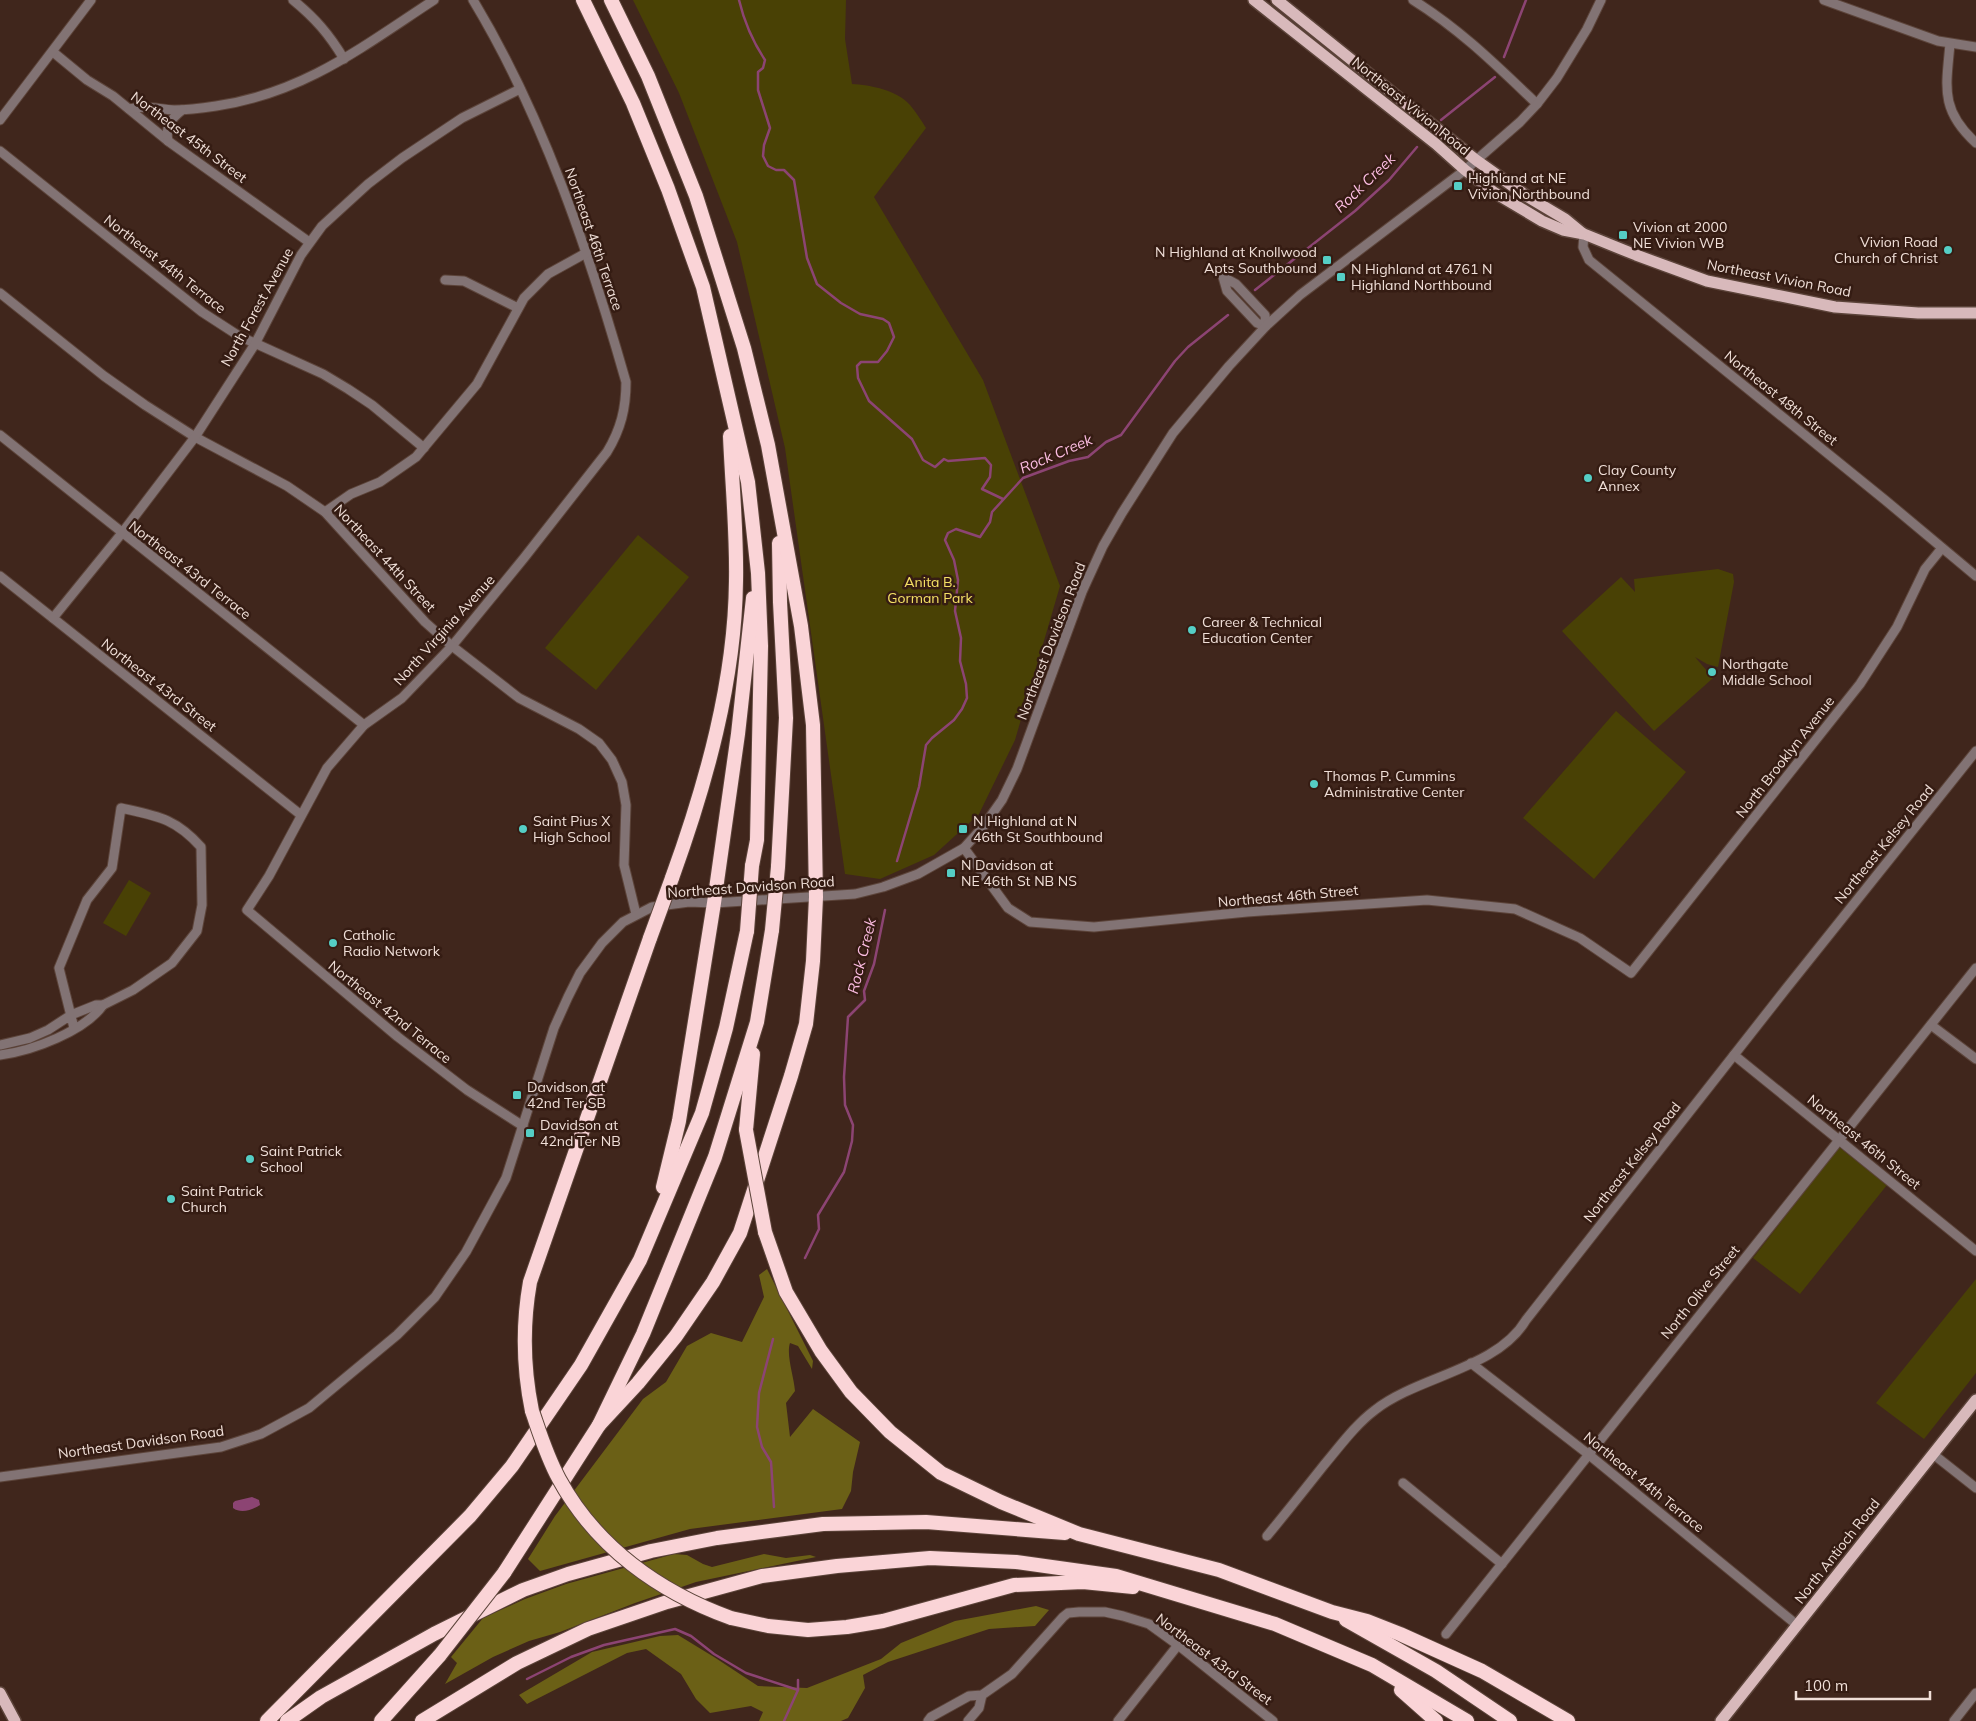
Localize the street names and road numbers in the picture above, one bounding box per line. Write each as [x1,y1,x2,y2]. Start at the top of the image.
street label: Northeast Vivion Road [1348,53,1474,159]
street label: Northeast 45th Street [127,87,251,187]
street label: Northeast 46th Terrace [561,165,627,313]
street label: Northeast 44th Terrace [100,211,230,317]
street label: North Forest Avenue [217,244,297,370]
street label: Northeast Vivion Road [1705,255,1853,301]
street label: Northeast 48th Street [1721,347,1841,449]
street label: Northeast 44th Street [330,500,440,616]
street label: Northeast 43rd Terrace [125,517,255,623]
street label: Northeast Davidson Road [1013,560,1089,722]
street label: North Virginia Avenue [390,571,498,689]
street label: Northeast 43rd Street [98,634,220,736]
street label: North Brooklyn Avenue [1732,692,1838,822]
street label: Northeast Kelsey Road [1830,781,1938,907]
street label: Northeast Davidson Road [667,872,835,902]
street label: Northeast 46th Street [1217,881,1359,911]
street label: Northeast 42nd Terrace [325,957,455,1067]
street label: Northeast 46th Street [1804,1091,1924,1193]
street label: Northeast Kelsey Road [1579,1098,1685,1226]
street label: North Olive Street [1657,1241,1743,1343]
street label: Northeast Davidson Road [57,1421,225,1463]
street label: Northeast 44th Terrace [1580,1428,1708,1536]
street label: North Antioch Road [1790,1495,1884,1607]
street label: Northeast 43rd Street [1152,1609,1276,1709]

